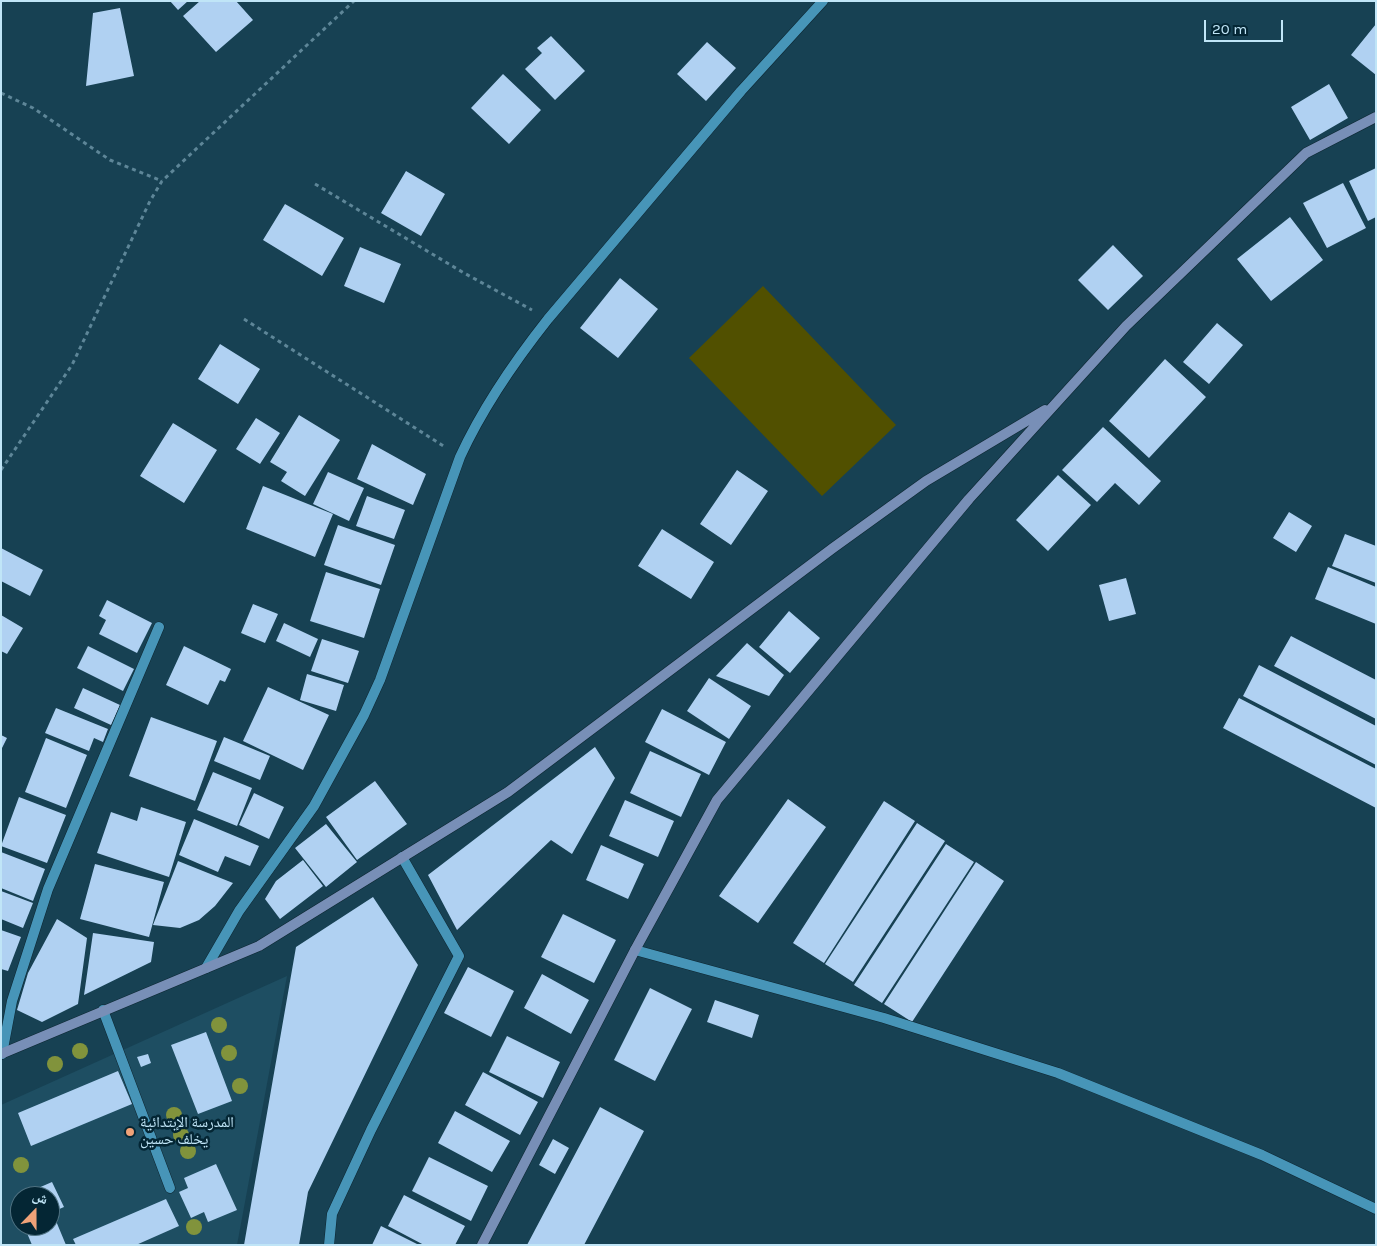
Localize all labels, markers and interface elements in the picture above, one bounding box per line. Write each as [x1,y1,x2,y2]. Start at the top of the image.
scale bar [1207,10,1286,42]
text: 20 m [1212,20,1247,38]
place label: المدرسة الإبتدائية يخلف حسين [140,1114,234,1149]
marker: المدرسة الإبتدائية يخلف حسين [124,1126,136,1138]
north arrow [10,1186,60,1236]
text: ش [30,1187,50,1208]

